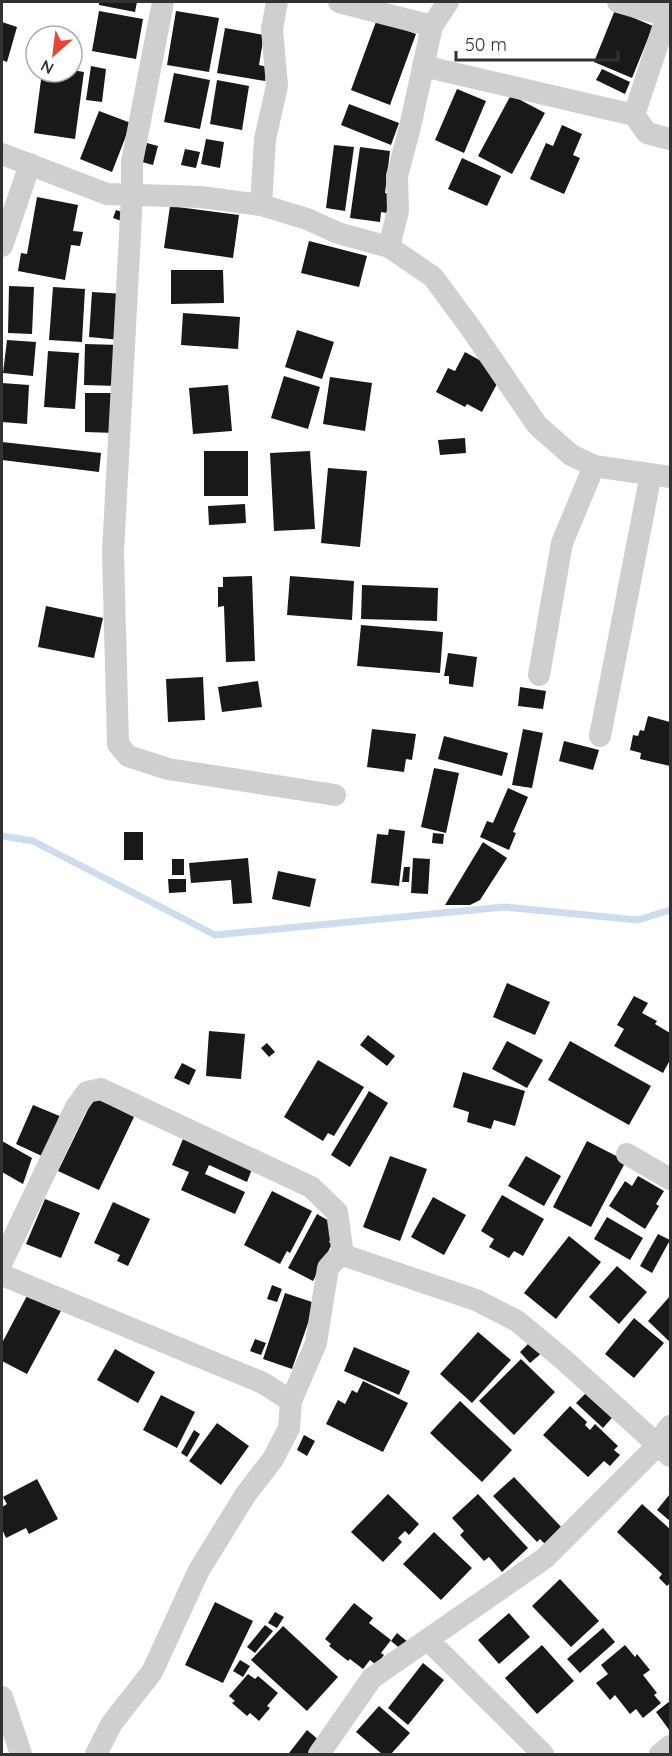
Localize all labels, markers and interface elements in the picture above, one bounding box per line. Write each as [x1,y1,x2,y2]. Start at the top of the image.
north arrow [24,24,84,84]
scale bar [456,24,618,62]
text: 50 m [465,33,507,56]
text: N [37,56,57,79]

